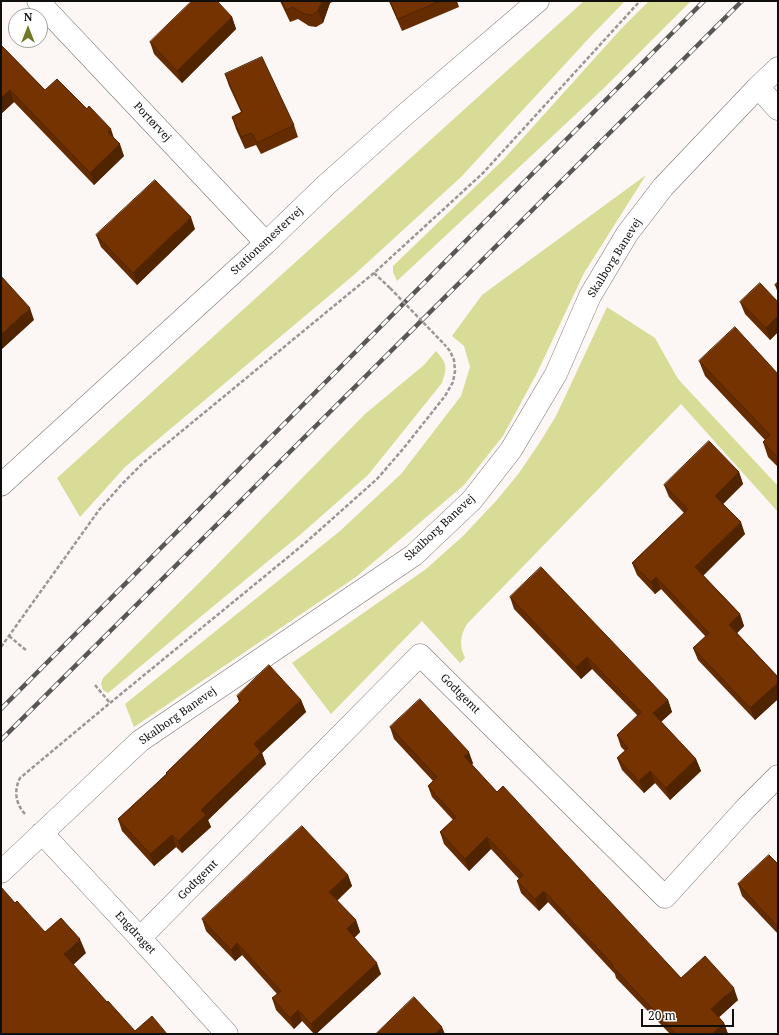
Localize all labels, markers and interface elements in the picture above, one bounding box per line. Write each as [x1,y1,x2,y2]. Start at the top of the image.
north arrow [8,8,48,48]
text: N [24,9,32,24]
street label: Portørvej [130,100,174,144]
street label: Stationsmestervej [228,204,306,278]
street label: Skalborg Banevej [585,216,645,300]
street label: Skalborg Banevej [402,492,478,564]
street label: Godtgemt [437,671,483,717]
street label: Skalborg Banevej [137,684,219,748]
street label: Godtgemt [175,857,221,903]
street label: Engdraget [112,909,158,957]
scale bar [643,1001,736,1027]
text: 20 m [648,1007,676,1024]

